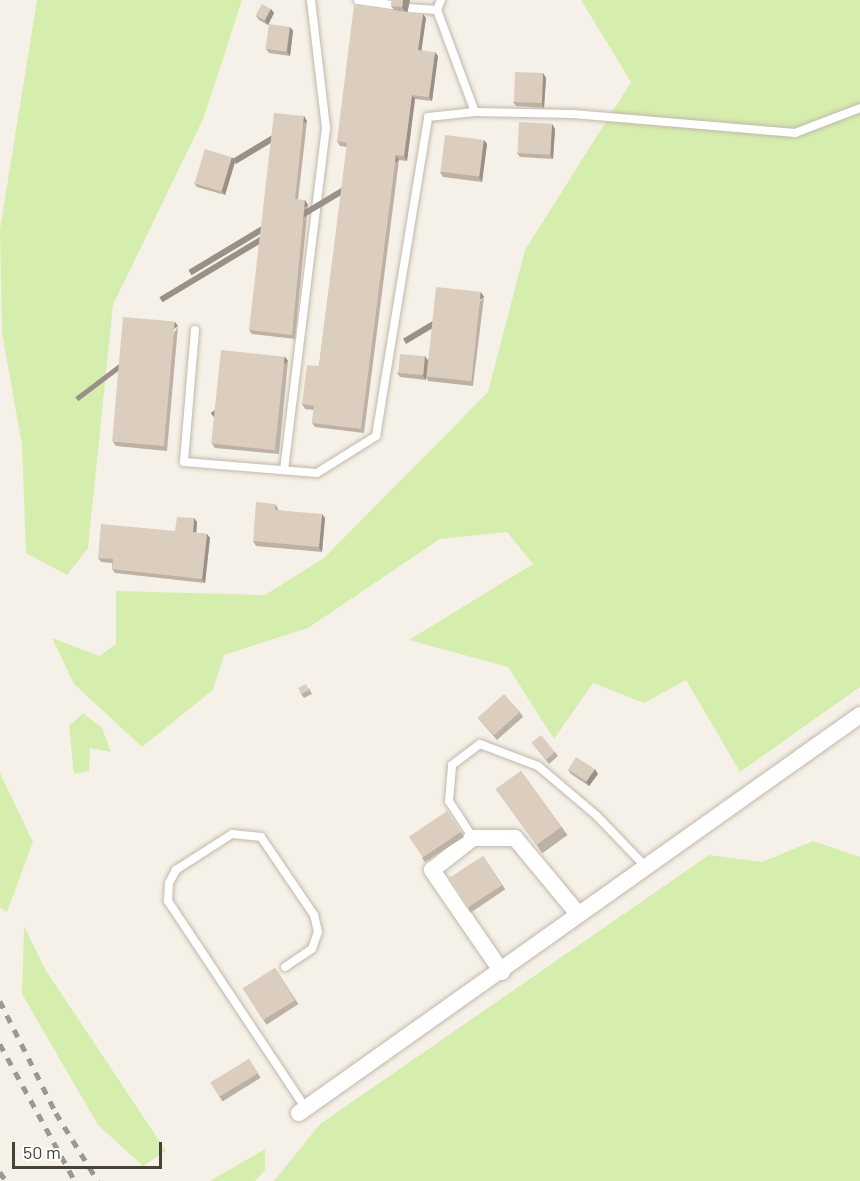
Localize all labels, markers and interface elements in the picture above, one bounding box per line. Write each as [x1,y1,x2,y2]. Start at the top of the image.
scale bar [15,1130,165,1168]
text: 50 m [23,1141,61,1163]

